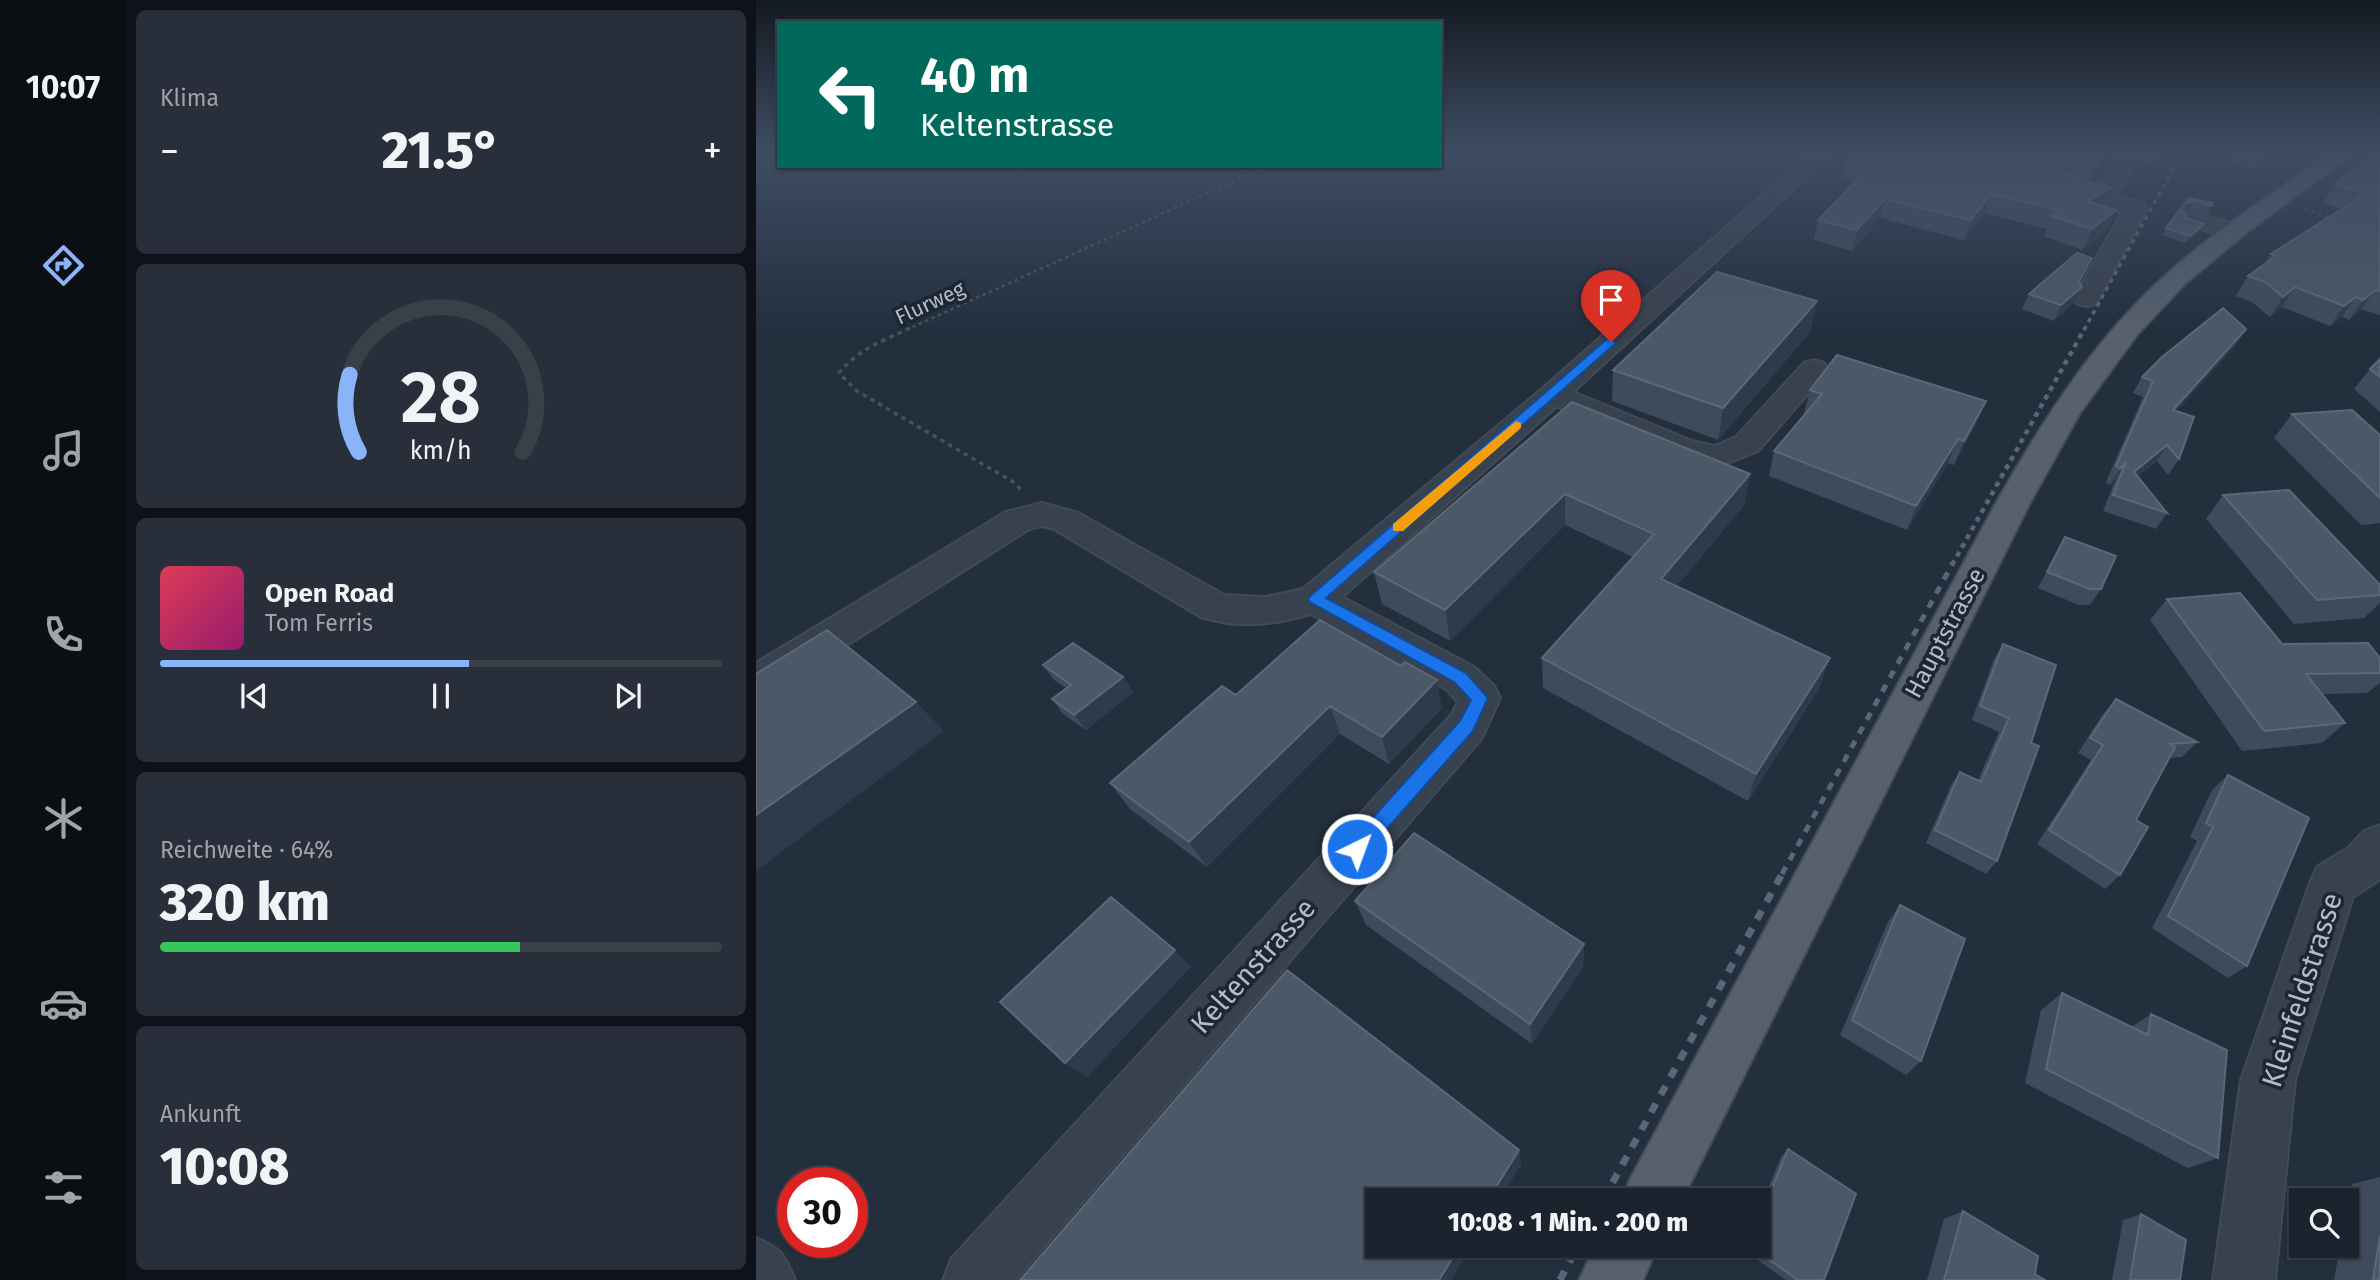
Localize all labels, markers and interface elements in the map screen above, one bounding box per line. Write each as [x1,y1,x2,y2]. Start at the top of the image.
text: 40 m [920,46,1029,105]
icon: left [805,49,896,140]
text: 10:07 [26,68,100,106]
text: Klima [160,84,219,112]
text: Keltenstrasse [920,106,1114,144]
text: 21.5° [382,119,500,182]
text: − [160,128,179,174]
text: + [703,128,722,174]
icon: directions [39,241,88,290]
pin [1581,270,1641,342]
street label: Flurweg [891,276,969,330]
icon: arrive [1592,281,1630,319]
text: 28 [401,354,481,441]
icon: music [39,426,88,475]
text: km/h [410,436,472,466]
street label: Hauptstrasse [1899,563,1991,703]
text: Open Road [265,578,394,609]
text: Tom Ferris [265,609,373,637]
icon: phone [39,610,88,659]
icon: previous [235,677,273,715]
icon: pause [422,677,460,715]
icon: next [609,677,647,715]
icon: climate [39,794,88,843]
position arrow [1320,812,1394,886]
text: Reichweite · 64% [160,836,333,864]
text: 320 km [160,871,330,934]
street label: Kleinfeldstrasse [2255,889,2349,1091]
street label: Keltenstrasse [1184,892,1322,1040]
icon: car [39,979,88,1028]
text: Ankunft [160,1100,241,1128]
text: 10:08 [160,1135,290,1198]
icon: filters [39,1163,88,1212]
speed limit sign: 30 [777,1167,868,1258]
map controls [2289,1188,2359,1258]
button: search [2289,1188,2359,1258]
text: 10:08 · 1 Min. · 200 m [1448,1207,1688,1238]

